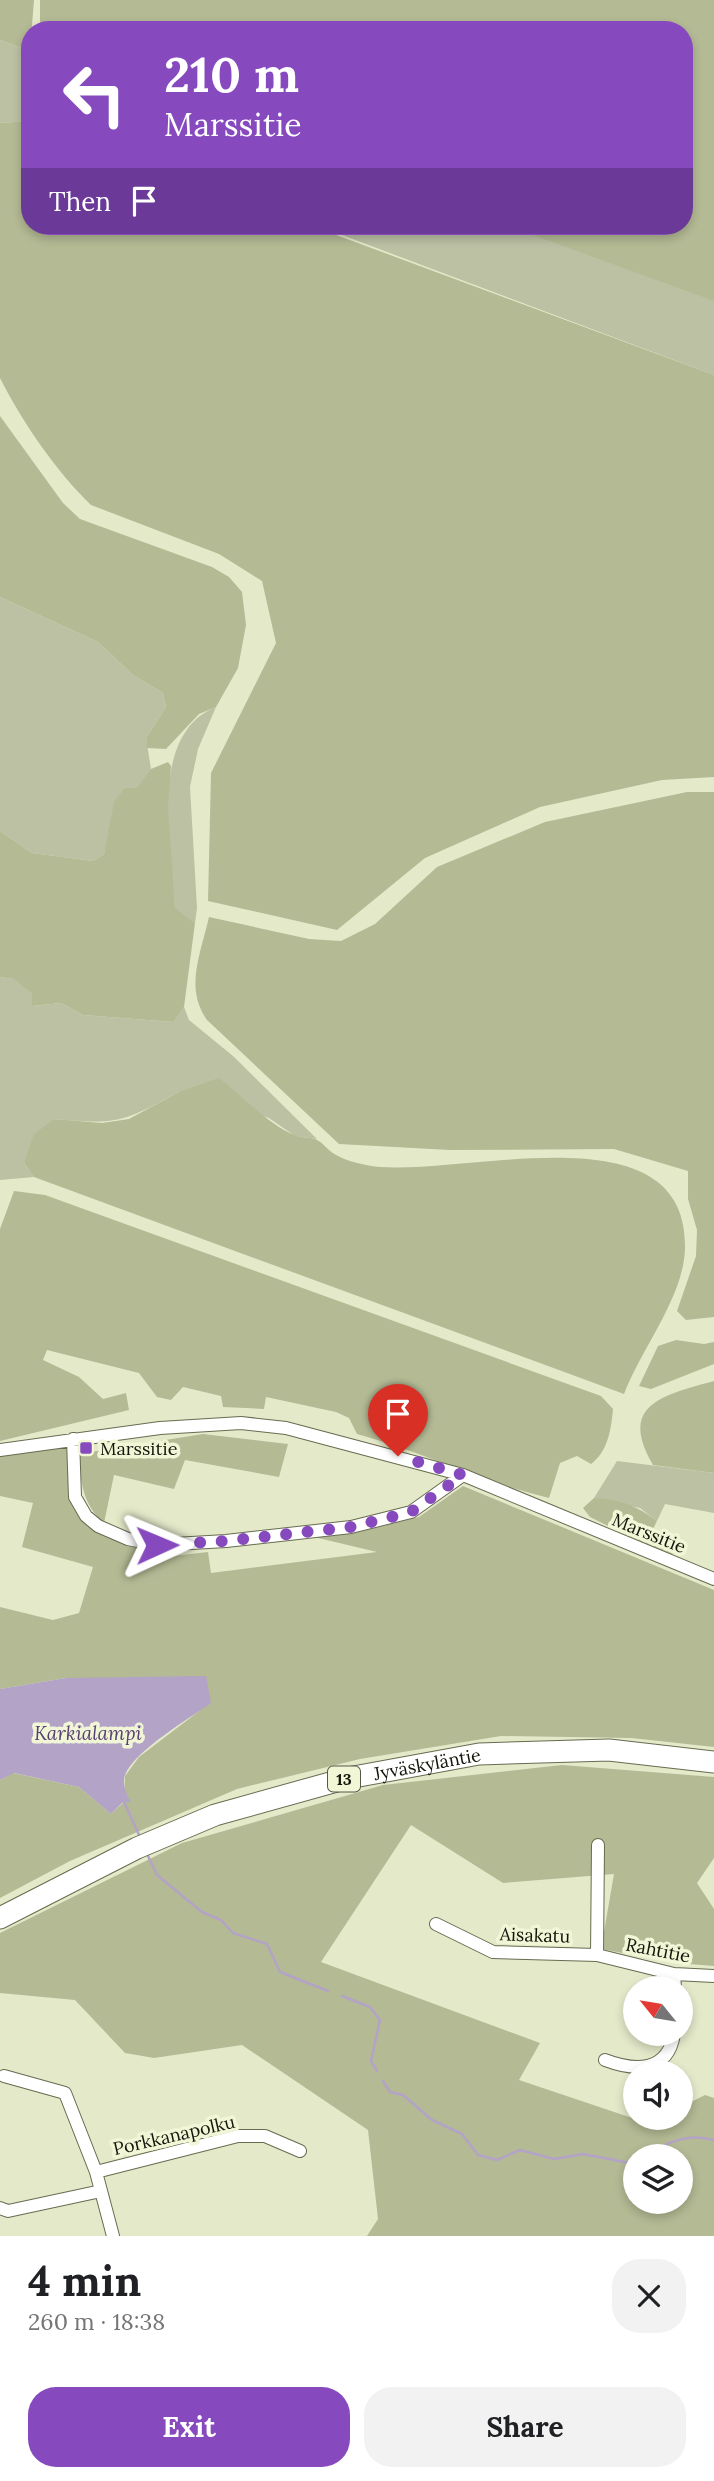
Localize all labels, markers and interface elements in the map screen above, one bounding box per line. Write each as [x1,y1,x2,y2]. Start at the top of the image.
text: 210 m [164,43,299,105]
icon: left [49,49,140,140]
text: Marssitie [164,104,302,145]
icon: arrive [125,182,163,220]
text: Then [49,185,111,218]
pin [368,1384,428,1456]
icon: arrive [379,1395,417,1433]
place label: Marssitie [100,1437,178,1460]
marker: Marssitie [78,1440,94,1456]
position arrow [120,1508,194,1582]
street label: Marssitie [609,1508,689,1558]
water label: Karkialampi [34,1721,142,1745]
street label: Jyväskyläntie [371,1742,483,1785]
road number: 13 [328,1766,360,1792]
street label: Aisakatu [498,1922,571,1948]
street label: Rahtitie [624,1932,692,1968]
north arrow [623,1976,693,2046]
map controls [623,1976,693,2214]
button: sound [623,2060,693,2130]
street label: Porkkanapolku [111,2110,237,2160]
button: layers [623,2144,693,2214]
text: 4 min [28,2254,141,2308]
button: close [612,2259,686,2333]
text: 260 m · 18:38 [28,2307,165,2336]
button: Exit [28,2387,350,2467]
button: Share [364,2387,686,2467]

